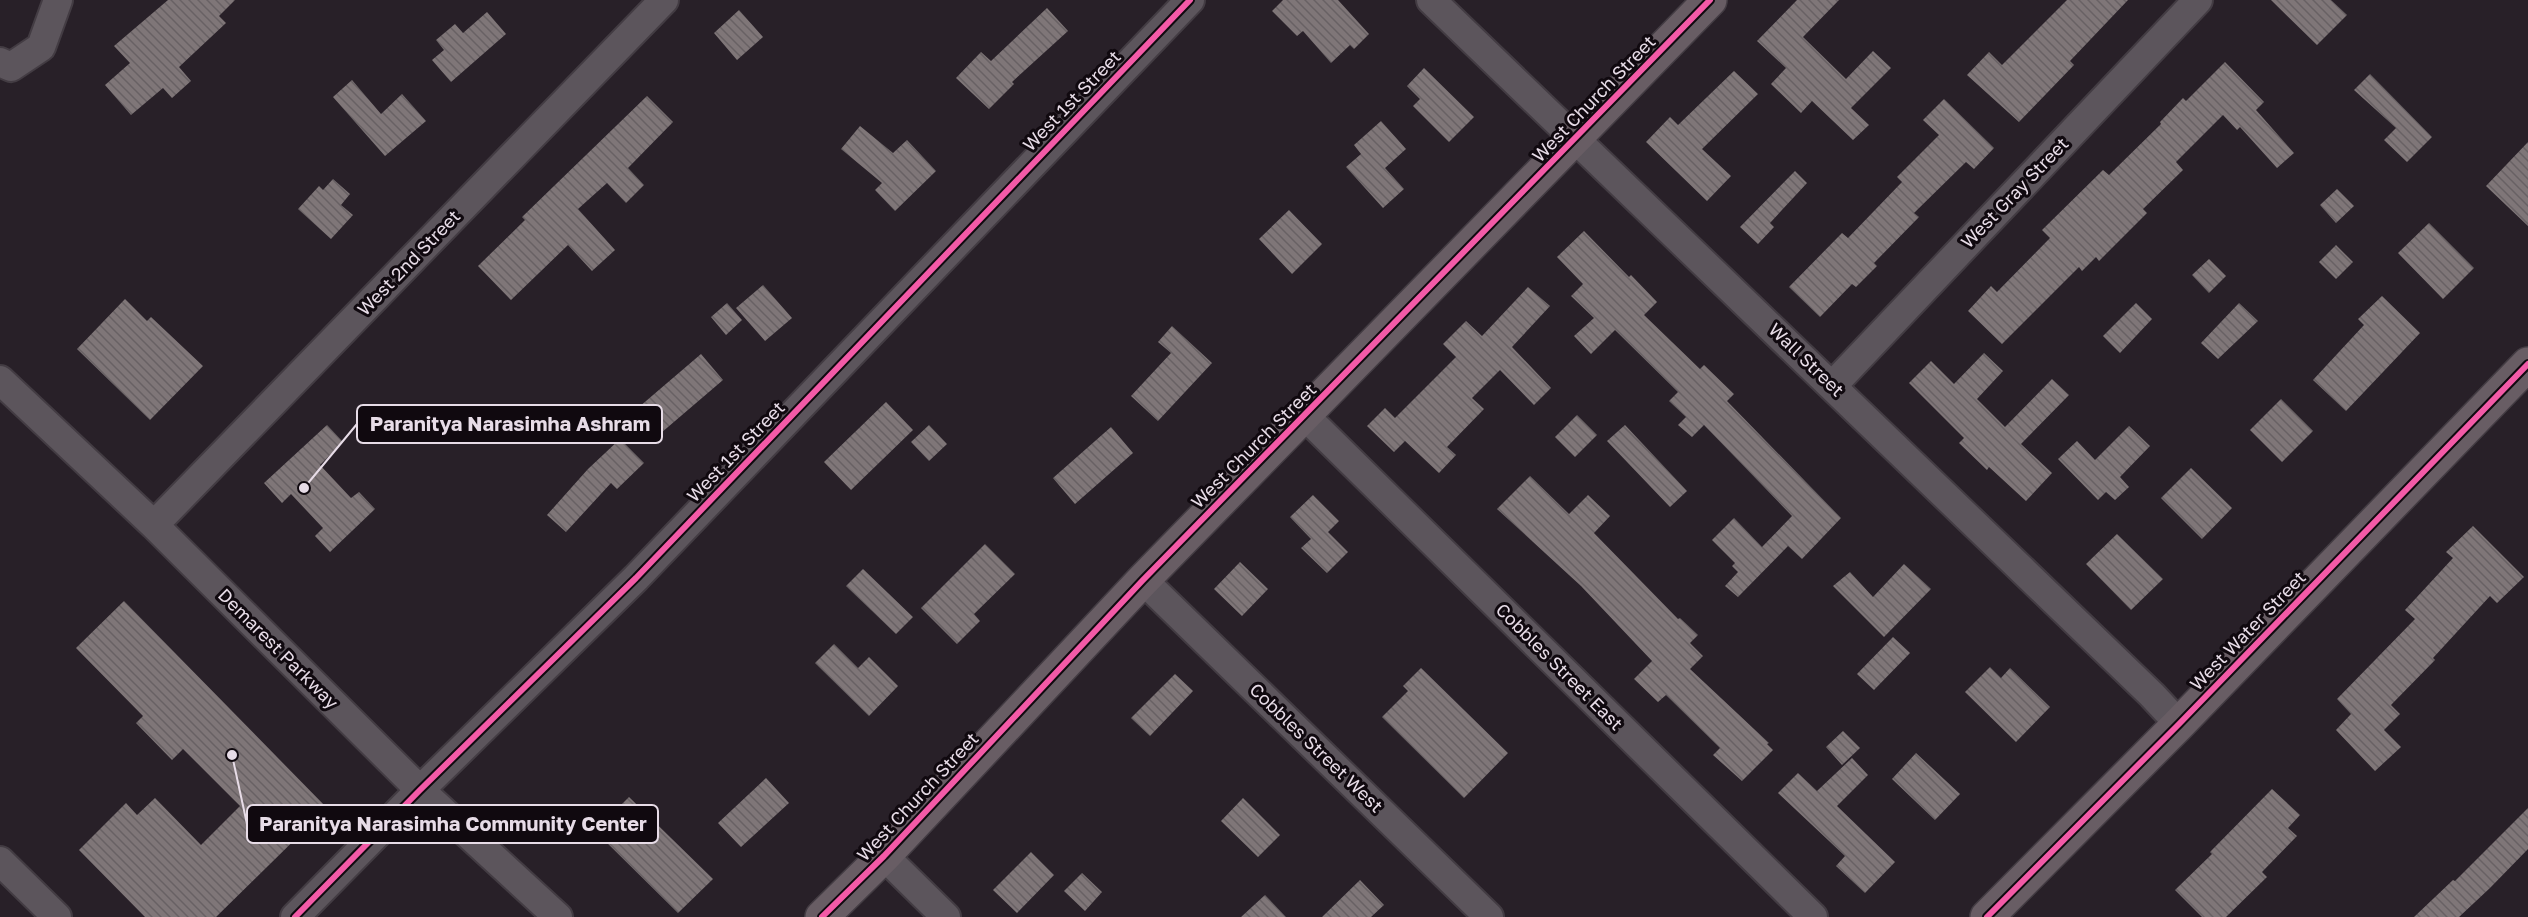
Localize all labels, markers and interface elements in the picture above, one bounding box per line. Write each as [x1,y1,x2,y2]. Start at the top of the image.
street label: West Church Street [1527,30,1660,166]
street label: West 1st Street [1018,45,1125,155]
street label: West Gray Street [1956,132,2073,252]
street label: West 2nd Street [352,205,464,320]
street label: Wall Street [1765,318,1849,401]
street label: West Church Street [1186,378,1320,512]
street label: West 1st Street [682,396,789,506]
callout: Paranitya Narasimha Ashram [357,405,662,443]
text: Paranitya Narasimha Ashram [370,411,650,435]
street label: West Water Street [2185,566,2310,694]
street label: Demarest Parkway [214,584,343,713]
street label: Cobbles Street East [1492,598,1628,734]
street label: Cobbles Street West [1245,678,1388,817]
street label: West Church Street [852,727,983,865]
callout: Paranitya Narasimha Community Center [247,805,658,843]
text: Paranitya Narasimha Community Center [259,811,647,835]

